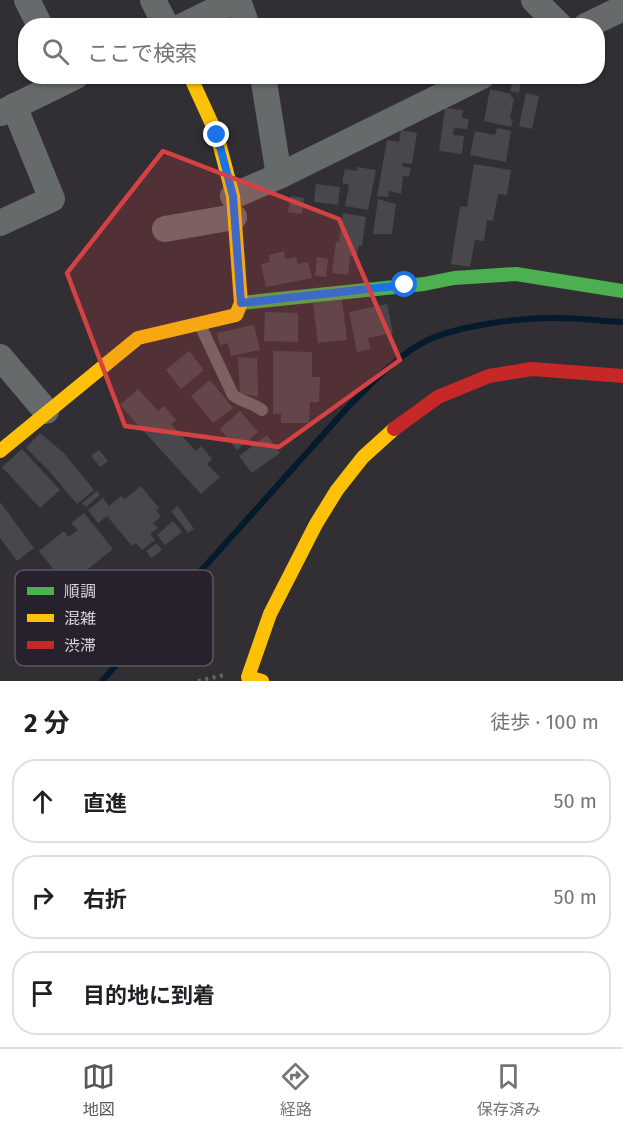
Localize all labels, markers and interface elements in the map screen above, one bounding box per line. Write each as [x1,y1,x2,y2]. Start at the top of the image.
search box [18,18,605,84]
icon: search [39,35,72,68]
text: ここで検索 [87,40,197,67]
route end [203,121,229,147]
route start [391,271,417,297]
legend [15,570,213,666]
text: 順調 [64,582,96,601]
text: 混雑 [64,609,96,628]
text: 渋滞 [64,636,96,655]
text: 2 分 [24,708,70,739]
text: 徒歩 · 100 m [490,710,599,734]
icon: ahead [26,785,59,818]
text: 50 m [553,789,597,813]
text: 直進 [83,790,127,817]
icon: right [26,881,59,914]
text: 50 m [553,885,597,909]
text: 右折 [83,886,127,913]
icon: arrive [26,977,59,1010]
text: 目的地に到着 [83,982,215,1009]
tab: 地図 [82,1060,115,1120]
tab: 経路 [279,1060,312,1120]
tab: 保存済み [477,1060,541,1120]

